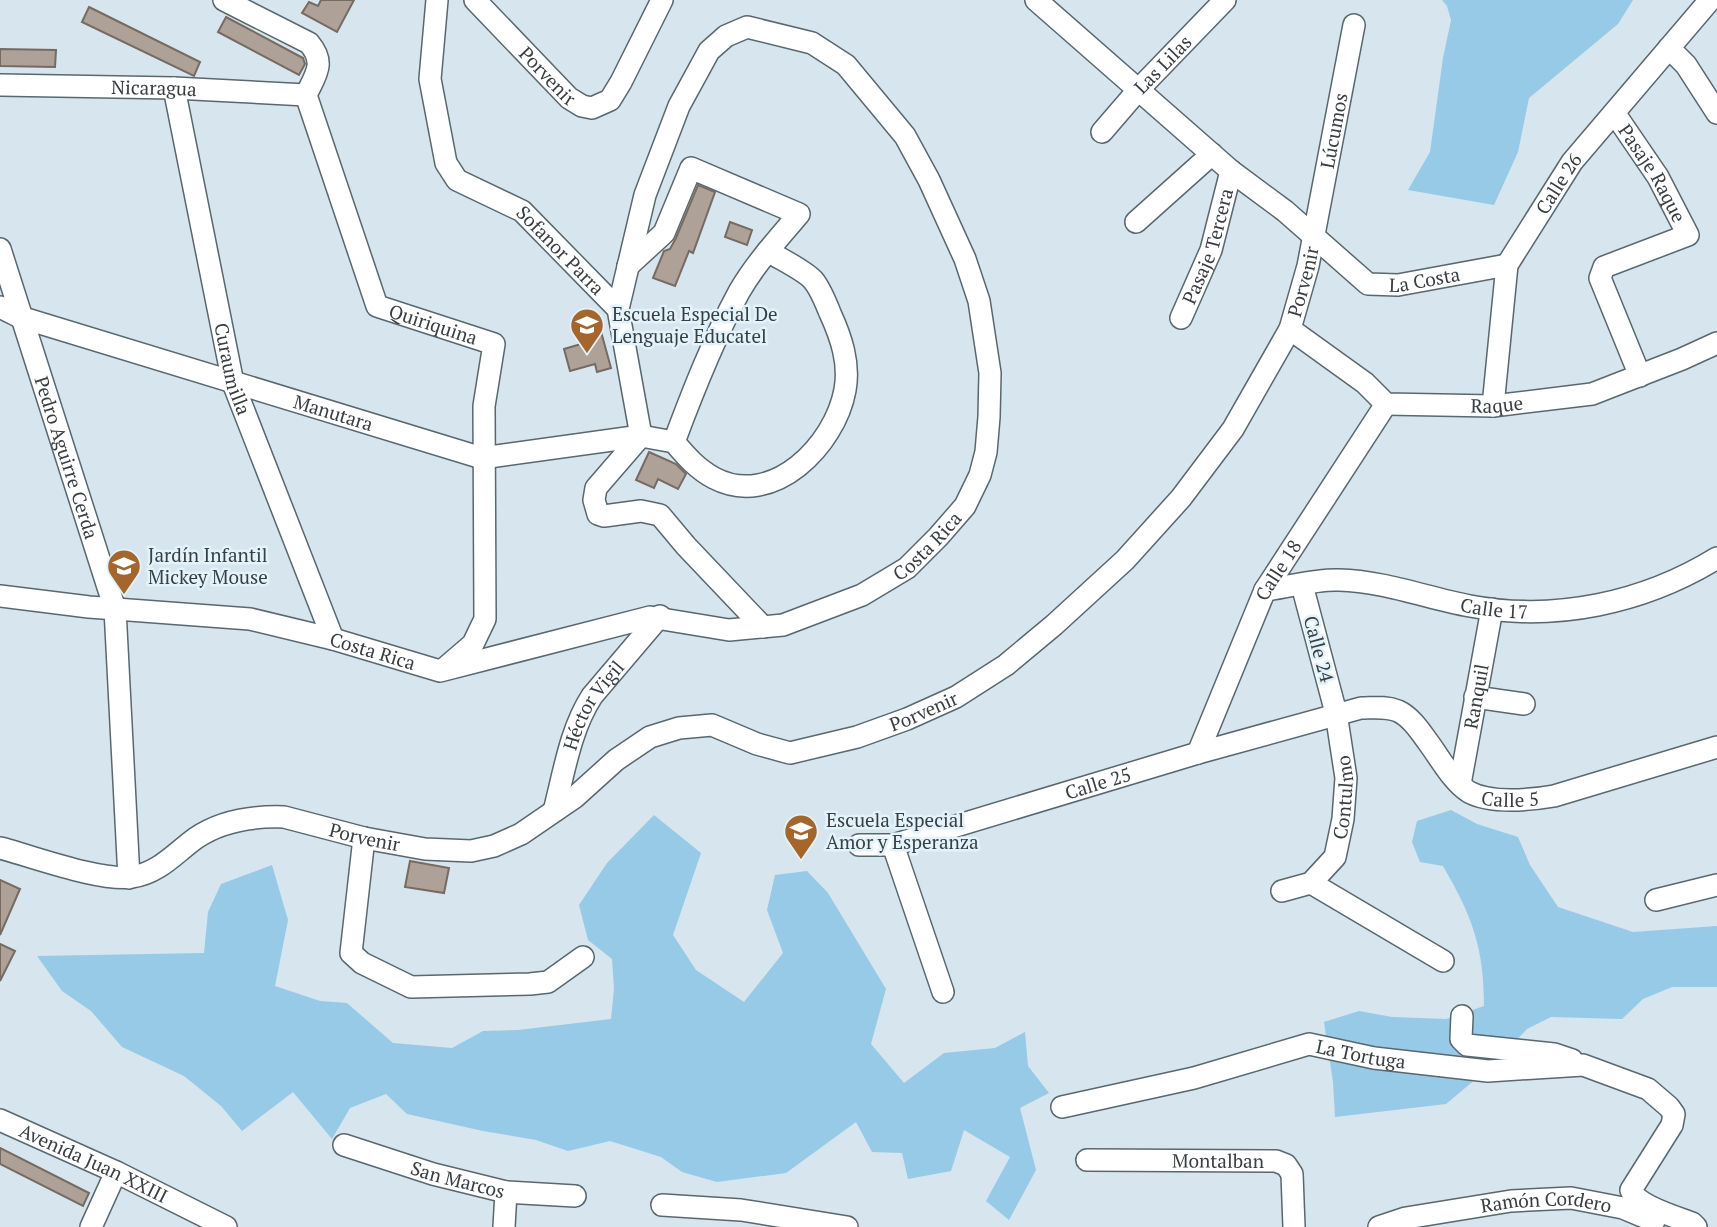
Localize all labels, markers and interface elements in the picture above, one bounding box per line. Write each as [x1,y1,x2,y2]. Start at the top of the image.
street label: Las Lilas [1128,29,1197,99]
street label: Porvenir [514,41,581,111]
street label: Nicaragua [111,74,198,101]
street label: Lúcumos [1314,91,1353,170]
street label: Pasaje Raque [1613,119,1692,226]
street label: Calle 26 [1529,147,1587,219]
street label: Pasaje Tercera [1176,185,1238,308]
street label: Sofanor Parra [511,200,610,300]
street label: Porvenir [1281,243,1324,320]
street label: La Costa [1389,261,1462,297]
street label: Quiriquina [386,298,481,350]
place label: Escuela Especial De Lenguaje Educatel [612,301,778,348]
school or university icon: Escuela Especial De Lenguaje Educatel [568,306,606,355]
street label: Curaumilla [209,321,257,419]
street label: Pedro Aguirre Cerda [29,373,105,542]
street label: Manutara [291,388,377,436]
street label: Raque [1470,389,1524,418]
street label: Costa Rica [888,506,967,586]
street label: Calle 18 [1249,535,1307,604]
place label: Jardín Infantil Mickey Mouse [148,542,268,589]
school or university icon: Jardín Infantil Mickey Mouse [105,547,143,596]
street label: Calle 17 [1458,591,1528,624]
street label: Calle 24 [1299,613,1341,686]
street label: Costa Rica [327,626,419,675]
street label: Héctor Vigil [557,655,629,753]
street label: Ranquil [1457,662,1494,731]
street label: Porvenir [886,685,962,736]
street label: Contulmo [1326,754,1359,841]
street label: Calle 25 [1062,761,1134,804]
street label: Calle 5 [1479,784,1540,812]
place label: Escuela Especial Amor y Esperanza [826,807,979,854]
school or university icon: Escuela Especial Amor y Esperanza [782,812,820,861]
street label: Porvenir [327,816,403,856]
street label: La Tortuga [1314,1033,1407,1074]
street label: Avenida Juan XXIII [16,1117,172,1208]
street label: Montalban [1172,1147,1264,1173]
street label: San Marcos [408,1155,508,1203]
street label: Ramón Cordero [1478,1185,1614,1218]

